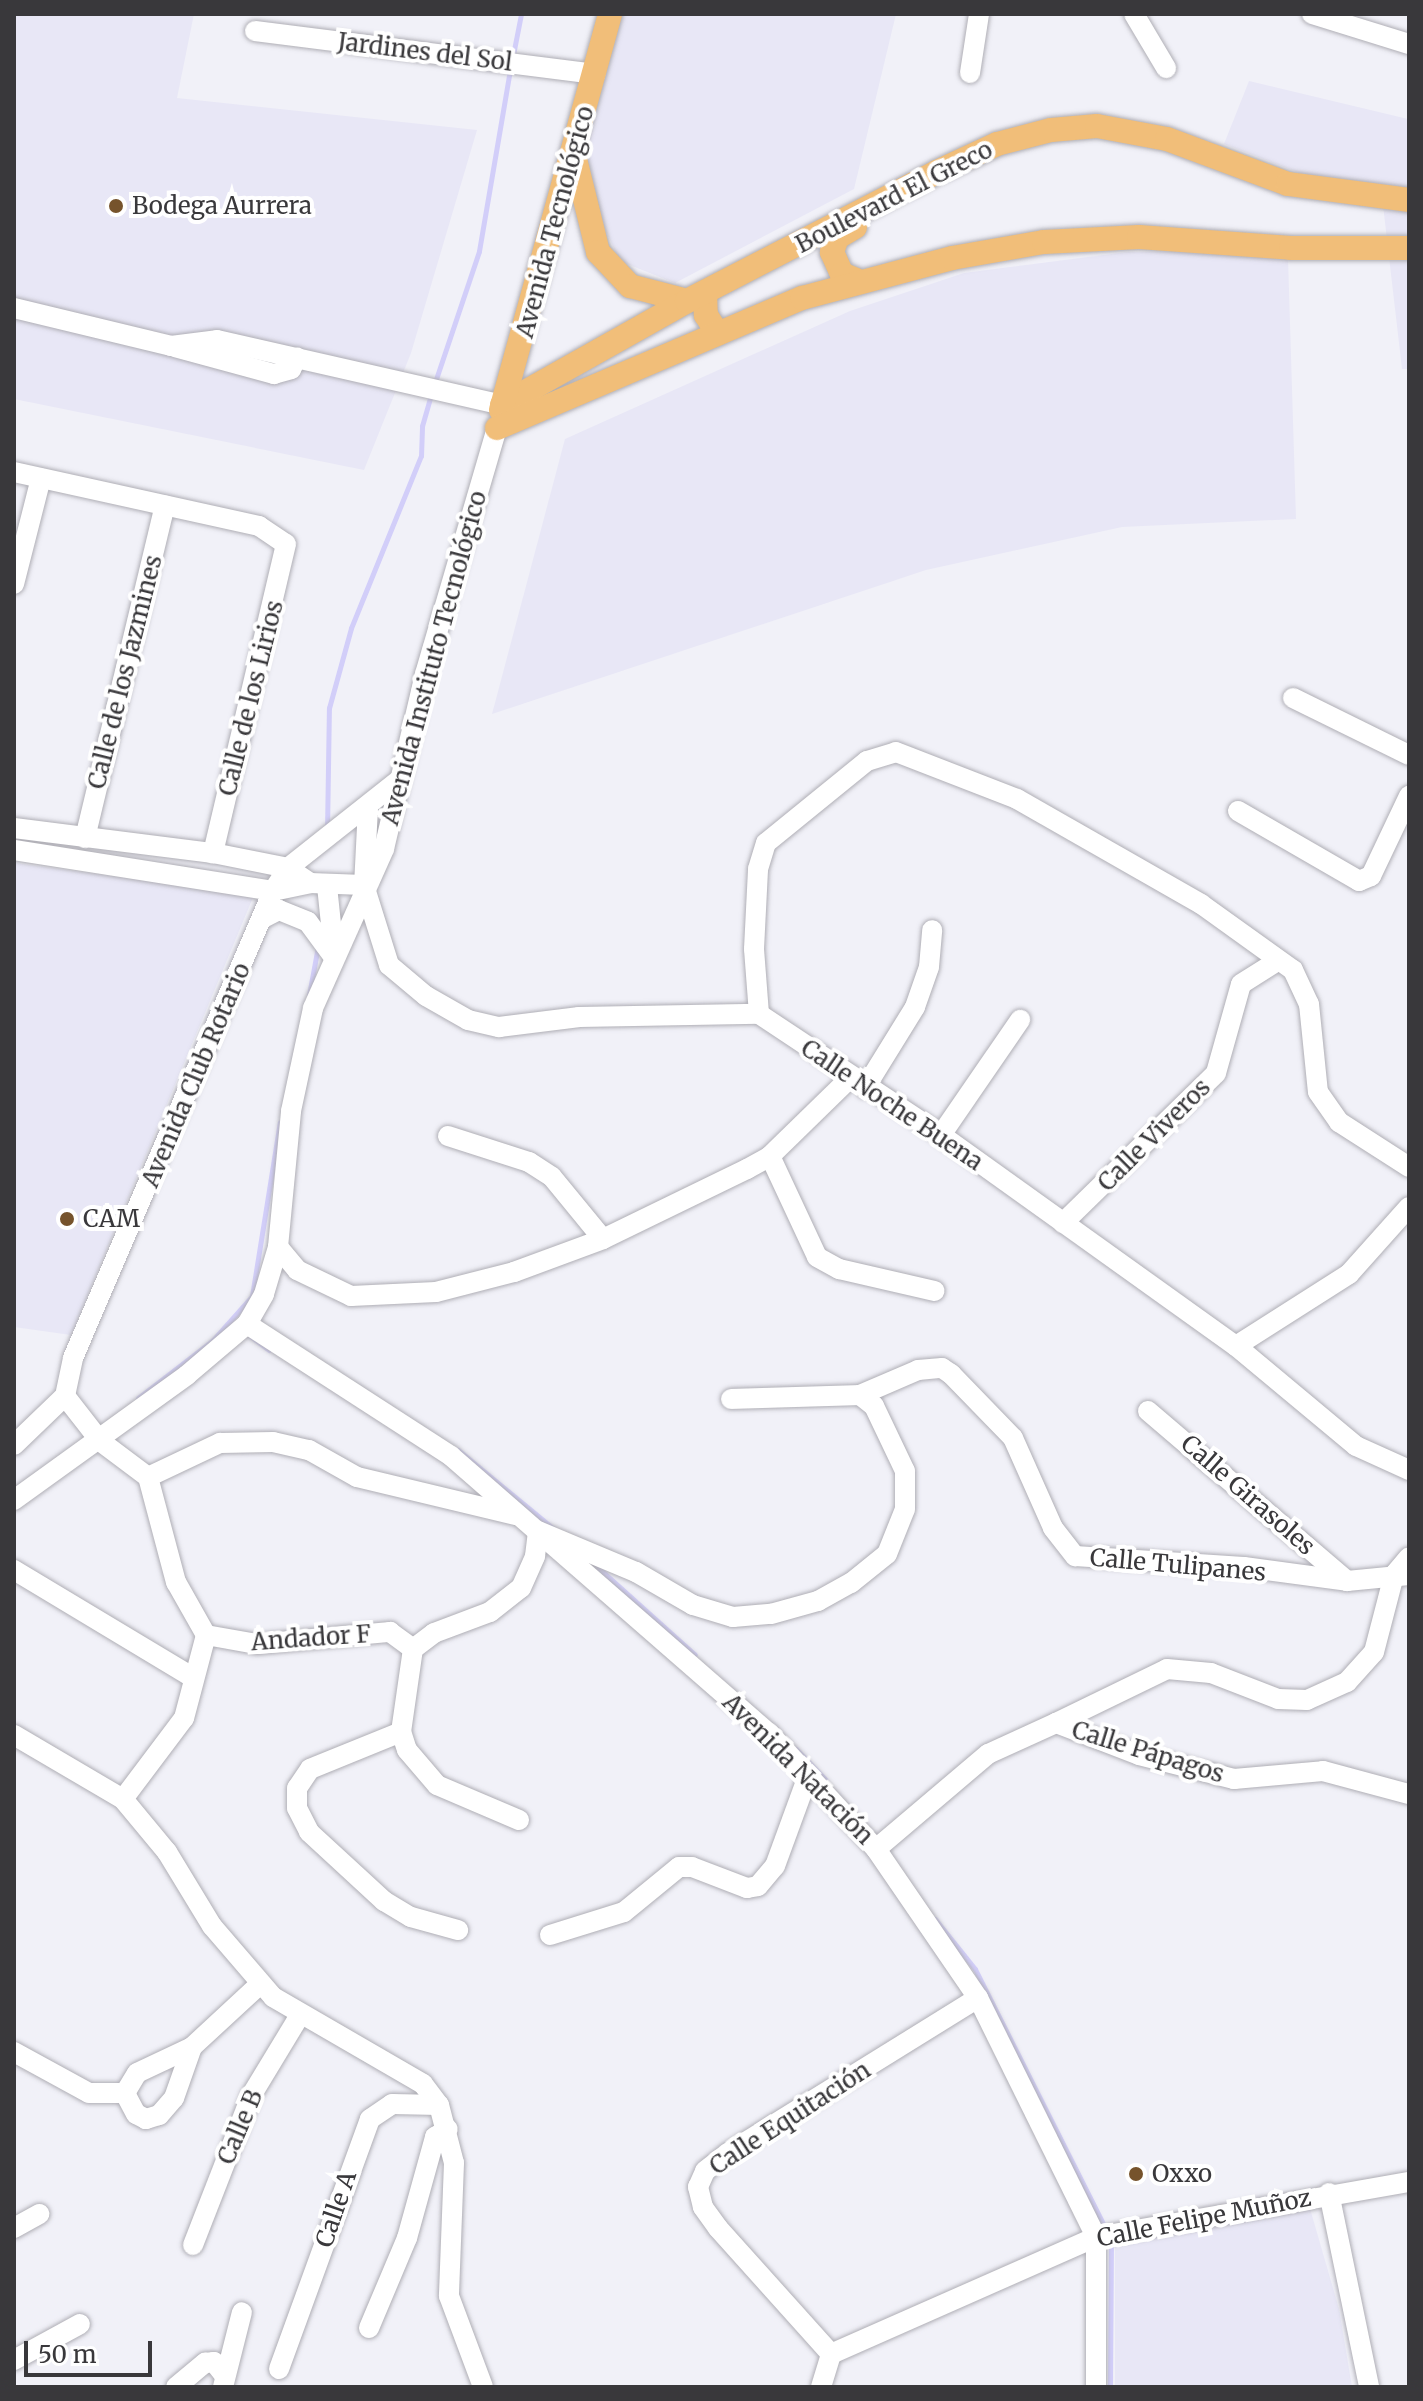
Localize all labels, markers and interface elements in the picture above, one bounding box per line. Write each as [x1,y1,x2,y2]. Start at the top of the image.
street label: Jardines del Sol [336,27,514,77]
street label: Avenida Tecnológico [510,103,600,341]
street label: Boulevard El Greco [791,135,997,259]
place label: Bodega Aurrera [132,192,312,220]
marker: Bodega Aurrera [107,197,125,215]
street label: Avenida Instituto Tecnológico [375,488,493,828]
street label: Calle de los Jazmines [82,552,168,792]
street label: Calle de los Lirios [213,597,289,799]
street label: Avenida Club Rotario [136,958,256,1192]
street label: Calle Noche Buena [796,1033,988,1177]
street label: Calle Viveros [1092,1073,1216,1197]
place label: CAM [83,1205,140,1233]
marker: CAM [58,1210,76,1228]
street label: Calle Girasoles [1175,1429,1321,1561]
street label: Calle Tulipanes [1089,1543,1267,1587]
street label: Andador F [250,1619,372,1657]
street label: Avenida Natación [717,1688,879,1850]
street label: Calle Pápagos [1068,1715,1228,1789]
street label: Calle Equitación [704,2055,876,2181]
street label: Calle B [212,2085,268,2169]
place label: Oxxo [1152,2160,1212,2188]
marker: Oxxo [1127,2165,1145,2183]
street label: Calle A [310,2167,362,2251]
street label: Calle Felipe Muñoz [1095,2183,1313,2253]
scale bar [28,2325,156,2375]
text: 50 m [38,2339,97,2370]

